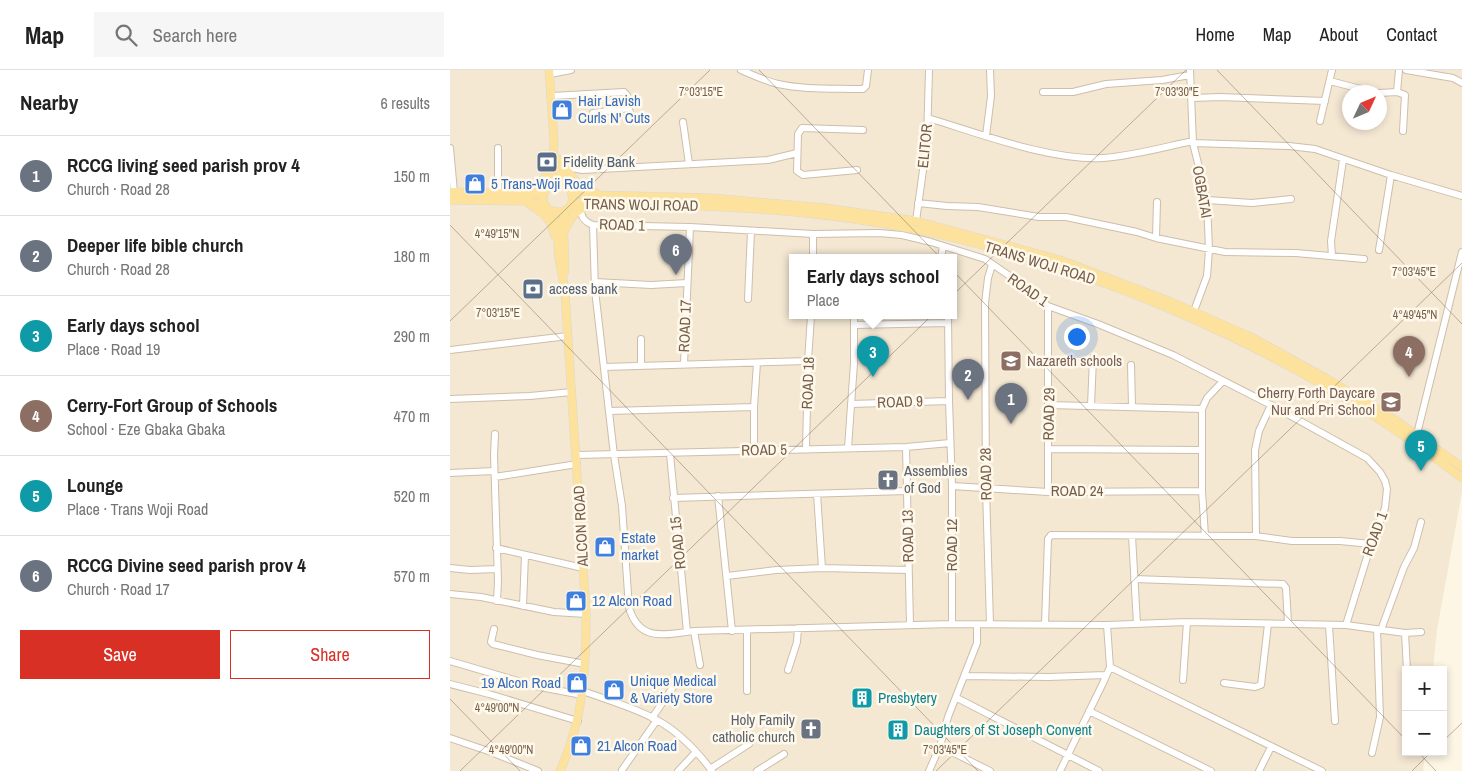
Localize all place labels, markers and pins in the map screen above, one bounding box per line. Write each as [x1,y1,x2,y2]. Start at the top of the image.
place label: Hair Lavish Curls N' Cuts [578,90,650,128]
shop icon: Hair Lavish Curls N' Cuts [550,98,574,122]
bank icon: Fidelity Bank [535,150,559,174]
place label: Fidelity Bank [563,151,636,172]
shop icon: 5 Trans-Woji Road [463,172,487,196]
place label: 5 Trans-Woji Road [491,173,593,194]
pin: 6 [660,234,692,275]
bank icon: access bank [521,277,545,301]
place label: access bank [549,278,618,299]
pin: 3 [857,336,889,377]
pin: 4 [1393,336,1425,377]
school or university icon: Nazareth schools [999,349,1023,373]
place label: Nazareth schools [1027,350,1122,371]
pin: 2 [952,359,984,400]
place label: Cherry Forth Daycare Nur and Pri School [1257,382,1375,420]
pin: 1 [995,383,1027,424]
school or university icon: Cherry Forth Daycare Nur and Pri School [1379,390,1403,414]
pin: 5 [1405,430,1437,471]
place label: Assemblies of God [903,460,968,498]
church icon: Assemblies of God [876,468,900,492]
place label: Estate market [621,527,659,565]
shop icon: Estate market [593,535,617,559]
shop icon: 12 Alcon Road [564,589,588,613]
place label: 12 Alcon Road [592,590,672,611]
place label: Unique Medical & Variety Store [630,670,716,708]
shop icon: 19 Alcon Road [565,671,589,695]
place label: 19 Alcon Road [481,672,561,693]
shop icon: Unique Medical & Variety Store [602,678,626,702]
building icon: Presbytery [850,686,874,710]
place label: Presbytery [878,687,938,708]
place label: Holy Family catholic church [712,709,796,747]
church icon: Holy Family catholic church [799,717,823,741]
building icon: Daughters of St Joseph Convent [886,718,910,742]
place label: Daughters of St Joseph Convent [914,719,1092,740]
shop icon: 21 Alcon Road [569,734,593,758]
place label: 21 Alcon Road [597,735,677,756]

